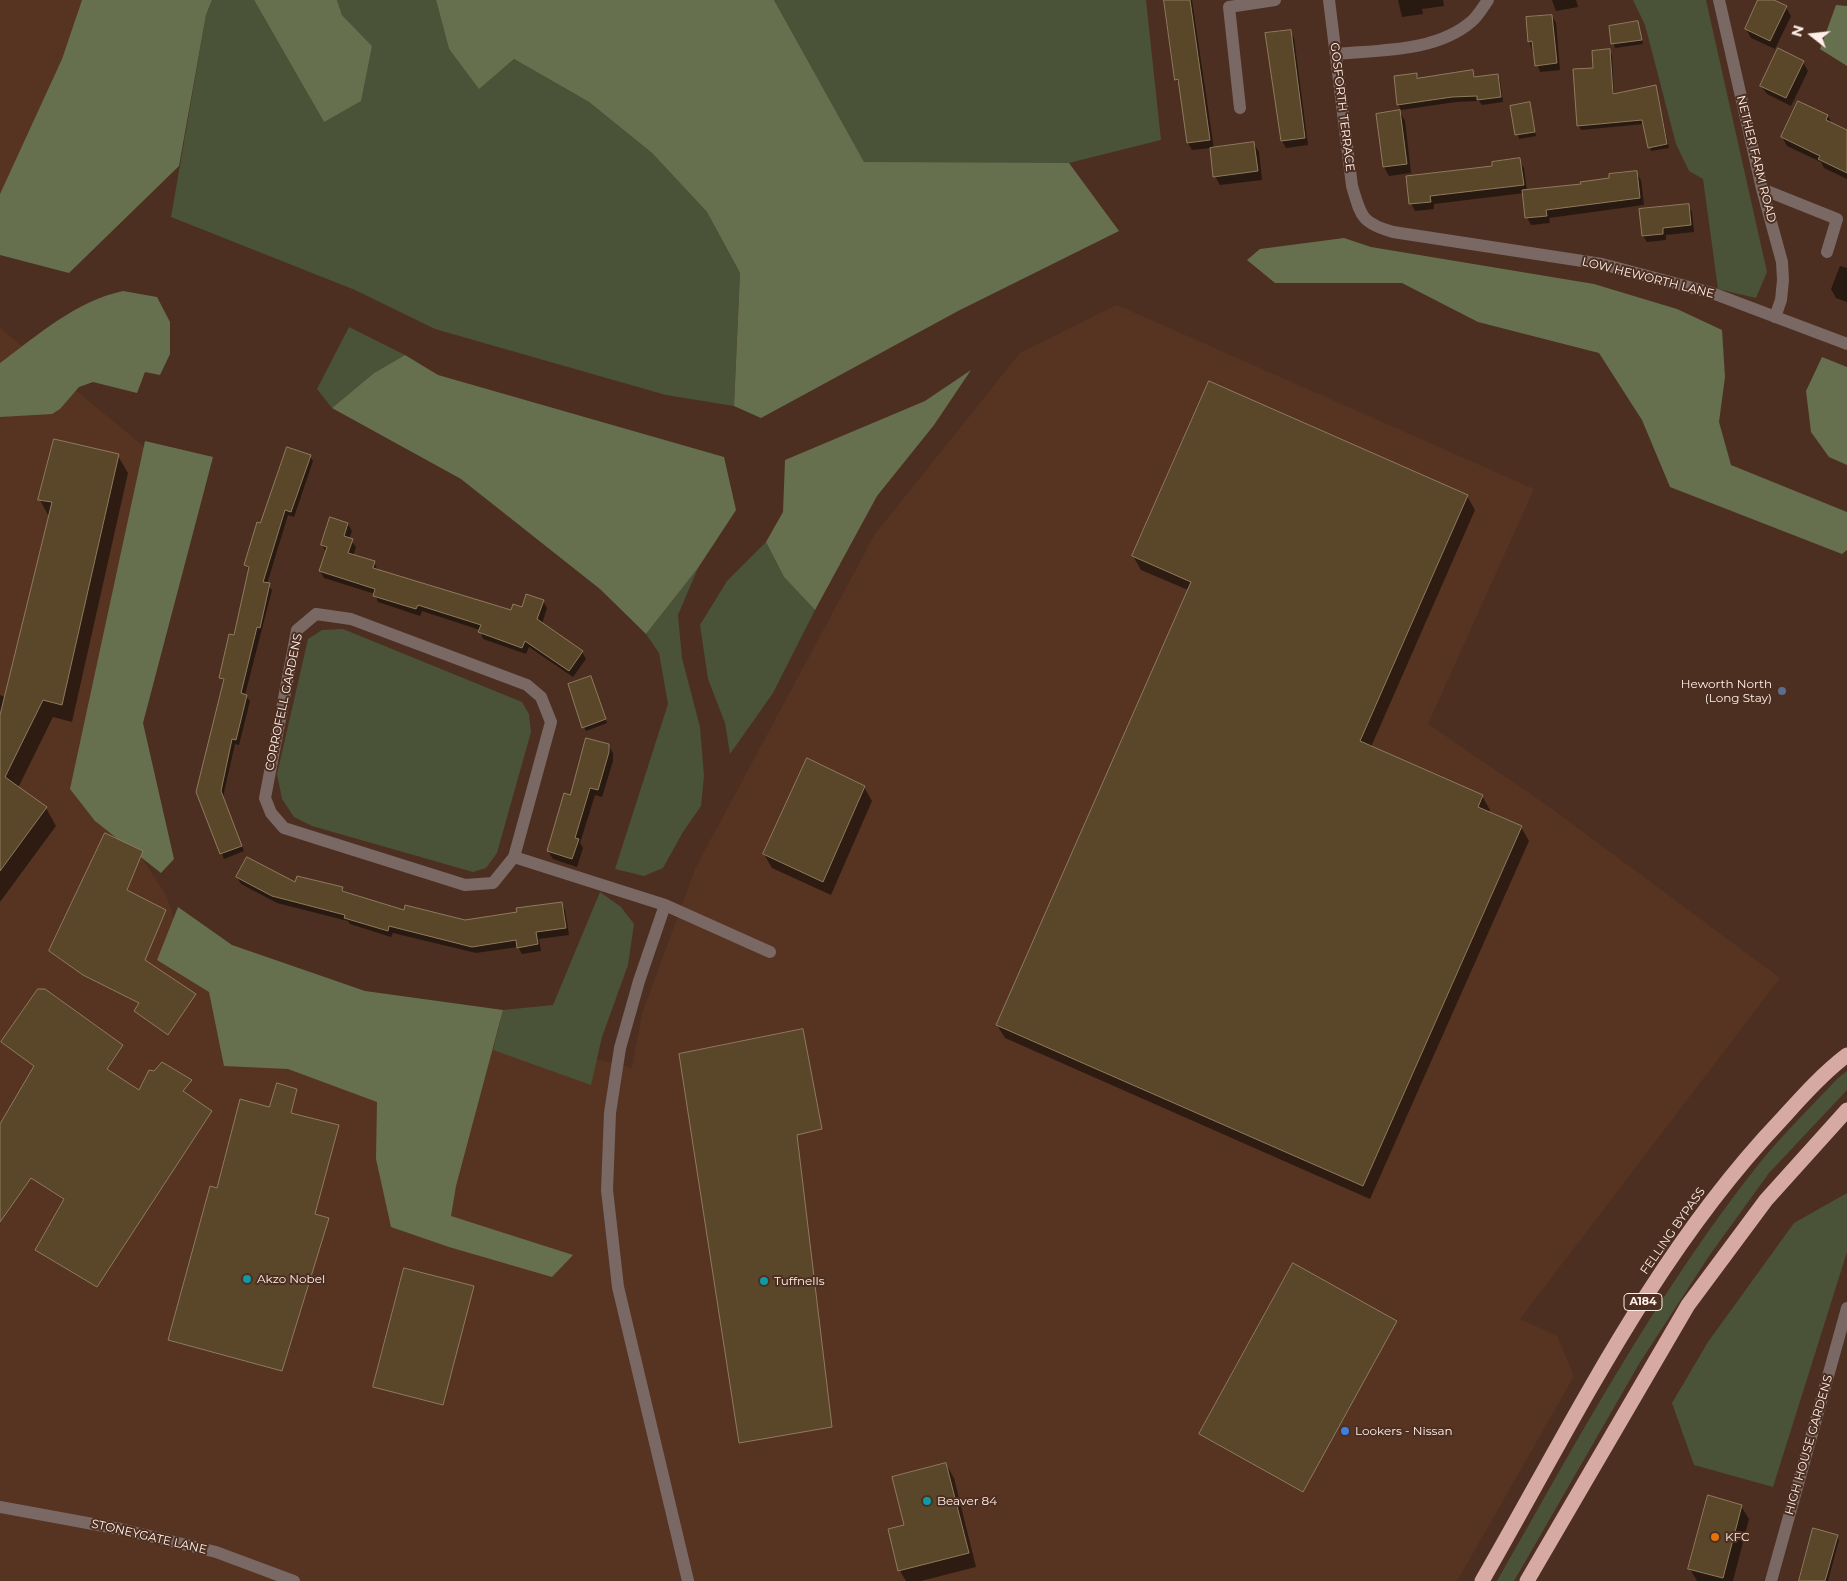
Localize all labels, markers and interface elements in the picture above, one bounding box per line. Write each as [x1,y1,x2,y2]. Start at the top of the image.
north arrow [1787,10,1837,60]
text: N [1787,23,1808,39]
street label: GOSFORTH TERRACE [1327,42,1357,172]
street label: NETHER FARM ROAD [1733,94,1779,224]
street label: LOW HEWORTH LANE [1580,255,1716,301]
street label: CORROFELL GARDENS [262,632,306,772]
place label: Heworth North (Long Stay) [1681,677,1772,705]
marker: Heworth North (Long Stay) [1776,685,1788,697]
street label: FELLING BYPASS [1638,1185,1708,1277]
place label: Akzo Nobel [257,1272,325,1286]
marker: Akzo Nobel [241,1273,253,1285]
place label: Tuffnells [774,1274,825,1288]
marker: Tuffnells [758,1275,770,1287]
road number: A184 [1624,1294,1662,1310]
street label: HIGH HOUSE GARDENS [1782,1373,1836,1517]
place label: Lookers - Nissan [1355,1424,1453,1438]
marker: Lookers - Nissan [1339,1425,1351,1437]
place label: Beaver 84 [937,1494,997,1508]
marker: Beaver 84 [921,1495,933,1507]
street label: STONEYGATE LANE [90,1517,208,1557]
place label: KFC [1725,1530,1750,1544]
marker: KFC [1709,1531,1721,1543]

